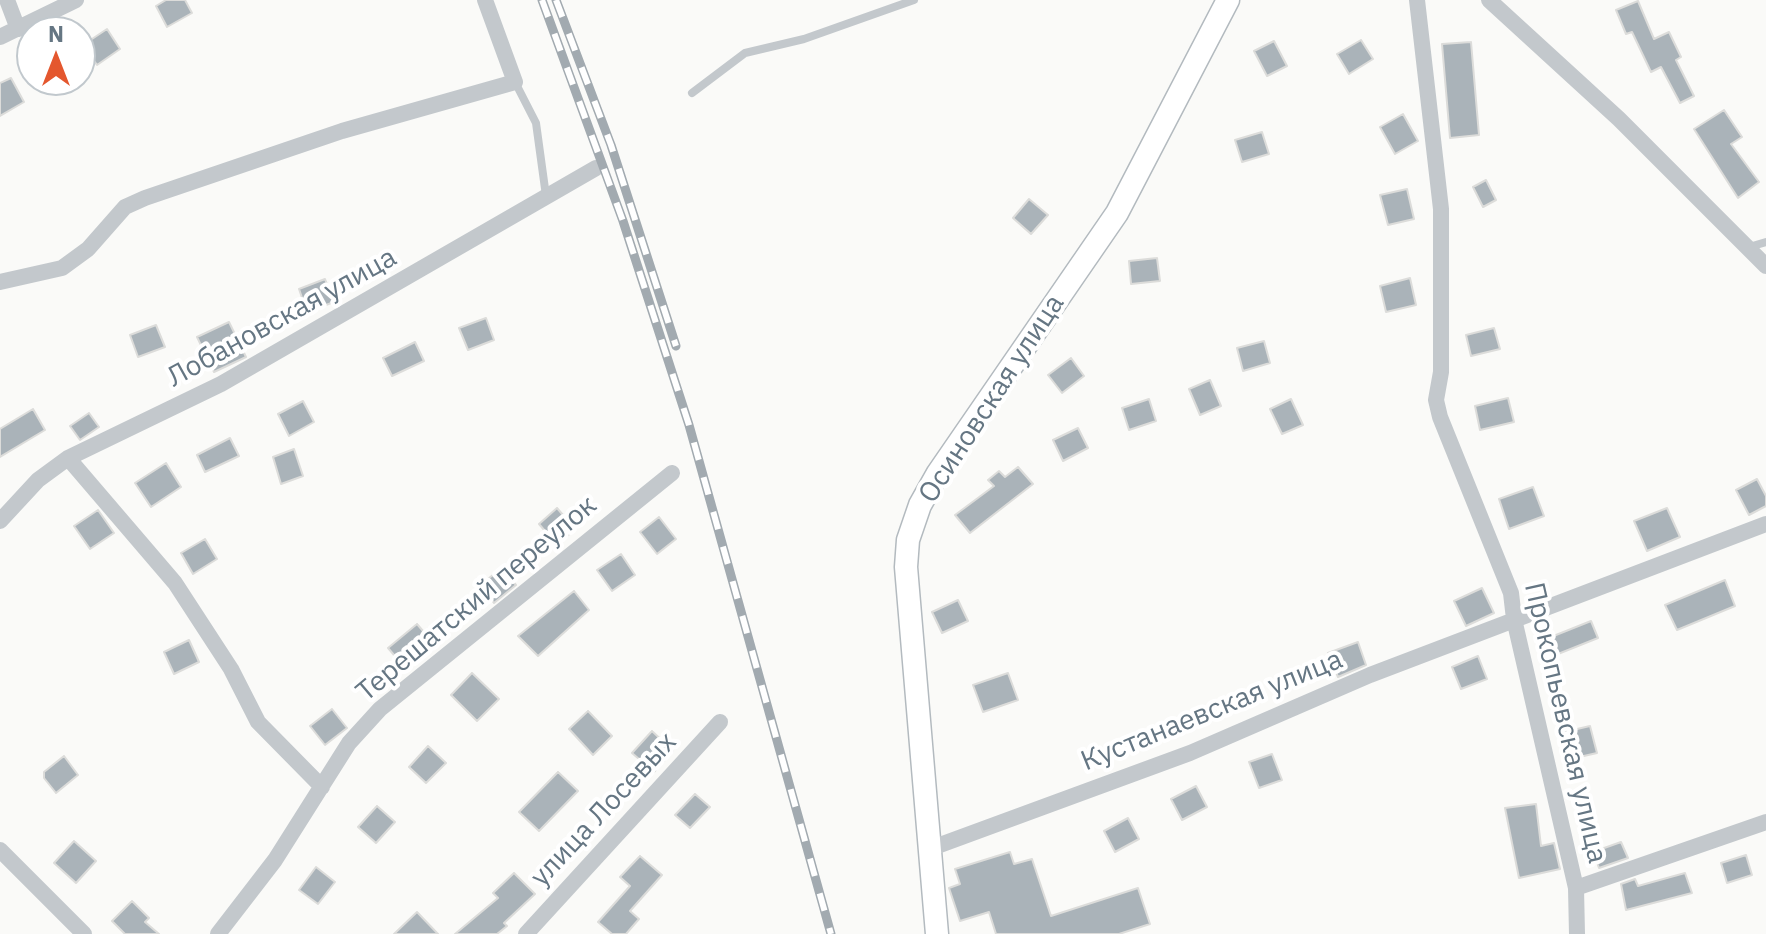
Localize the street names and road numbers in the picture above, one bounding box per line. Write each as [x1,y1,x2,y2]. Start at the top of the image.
street label: Лобановская улица [162,241,402,395]
street label: Осиновская улица [912,289,1072,509]
street label: Терешатский переулок [350,489,604,709]
street label: Прокопьевская улица [1516,579,1614,867]
street label: Кустанаевская улица [1076,643,1348,779]
street label: улица Лосевых [524,726,684,894]

